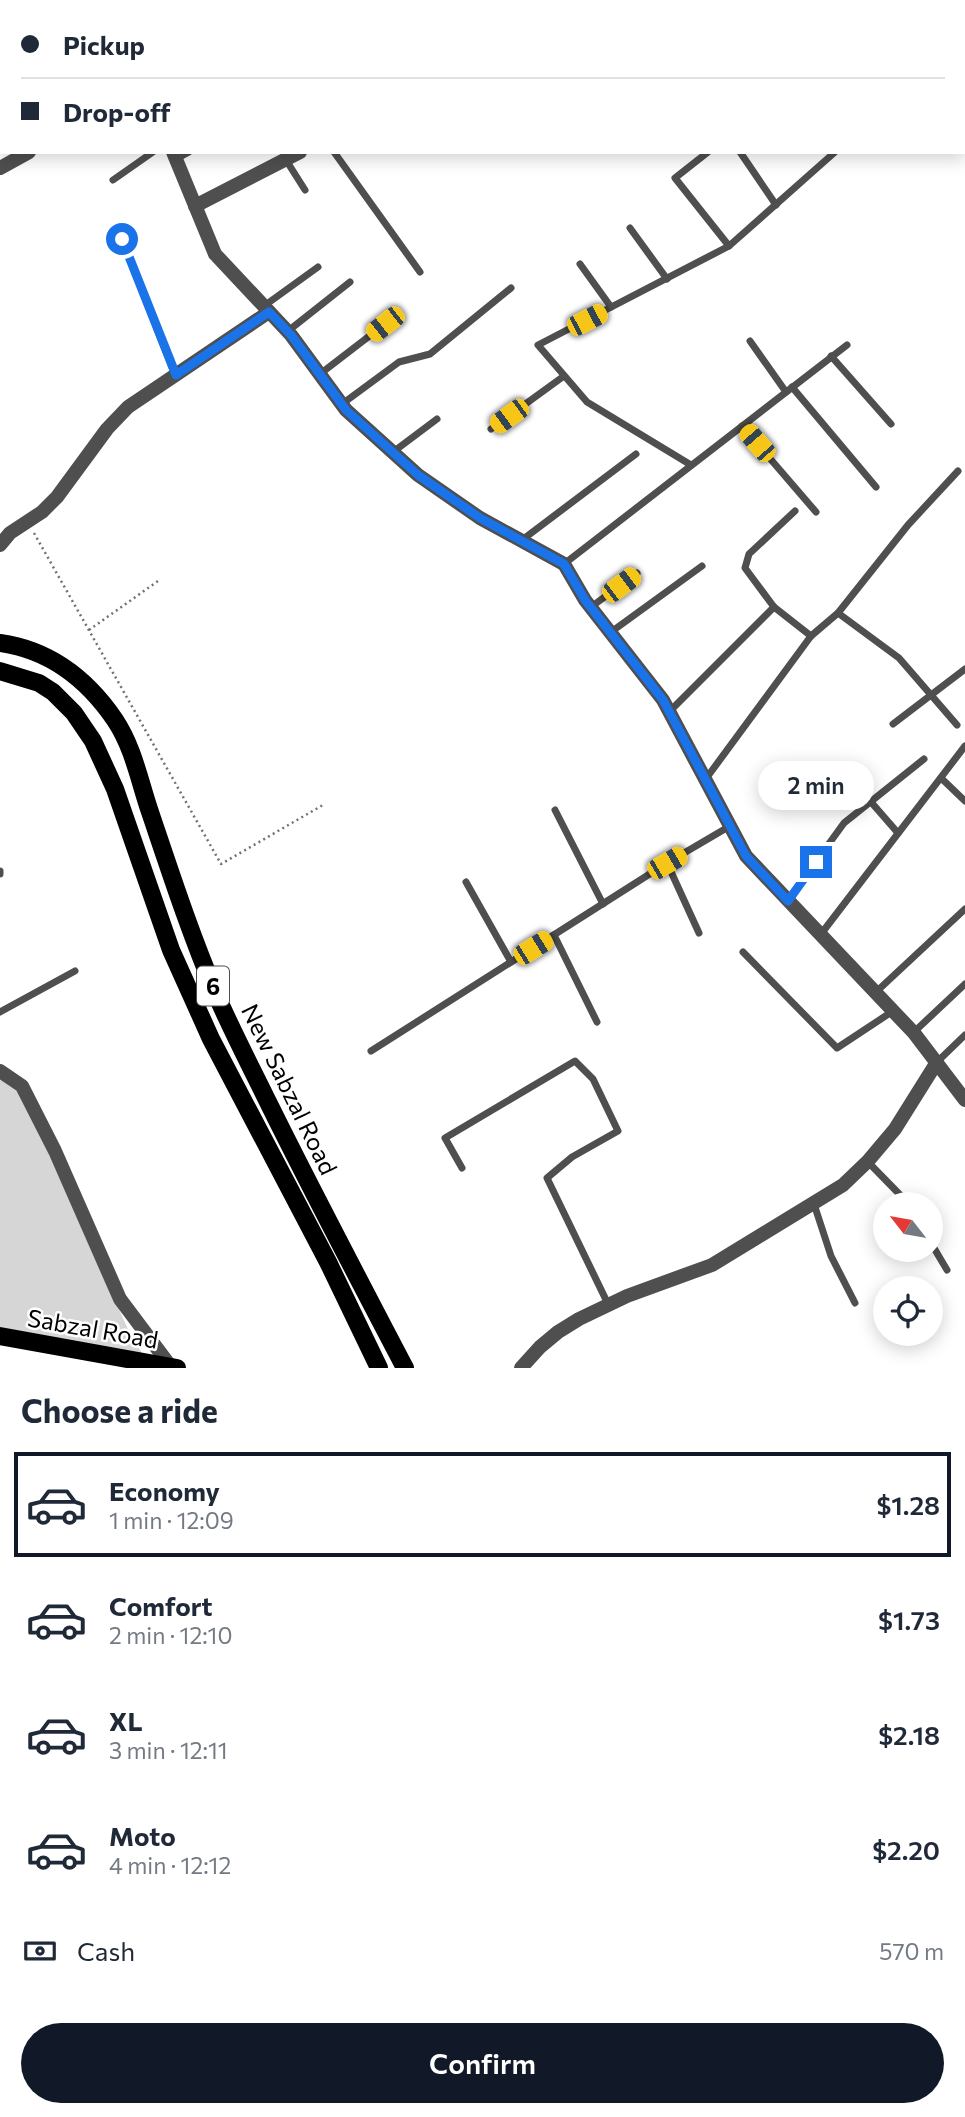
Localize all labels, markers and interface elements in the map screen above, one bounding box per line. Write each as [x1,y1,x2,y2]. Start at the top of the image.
text: Pickup [63,29,145,60]
text: Drop-off [63,96,170,127]
route start [106,223,138,255]
car [564,301,611,339]
car [362,303,409,345]
car [486,395,533,437]
car [736,420,779,466]
car [598,564,645,606]
callout: 2 min [758,760,874,810]
text: 2 min [788,771,844,799]
car [644,843,691,883]
route end [800,846,832,878]
car [510,928,557,968]
road number: 6 [197,967,229,1006]
street label: New Sabzal Road [236,999,344,1179]
north arrow [873,1192,943,1262]
map controls [873,1192,943,1346]
button: locate [873,1276,943,1346]
street label: Sabzal Road [25,1302,161,1354]
text: Choose a ride [21,1390,218,1430]
icon: car [25,1473,88,1536]
text: Economy [109,1475,220,1506]
text: $1.28 [876,1489,940,1520]
text: 1 min · 12:09 [109,1506,234,1534]
icon: car [25,1588,88,1651]
text: Comfort [109,1590,212,1621]
text: $1.73 [878,1604,940,1635]
text: 2 min · 12:10 [109,1621,232,1649]
icon: car [25,1703,88,1766]
text: XL [109,1705,143,1736]
text: $2.18 [878,1719,940,1750]
text: 3 min · 12:11 [109,1736,228,1764]
icon: car [25,1818,88,1881]
text: Moto [109,1820,176,1851]
text: $2.20 [872,1834,940,1865]
text: 4 min · 12:12 [109,1851,231,1879]
icon: cash [21,1932,59,1970]
text: Cash [77,1935,135,1966]
text: 570 m [879,1937,944,1965]
button: Confirm [21,2023,944,2103]

